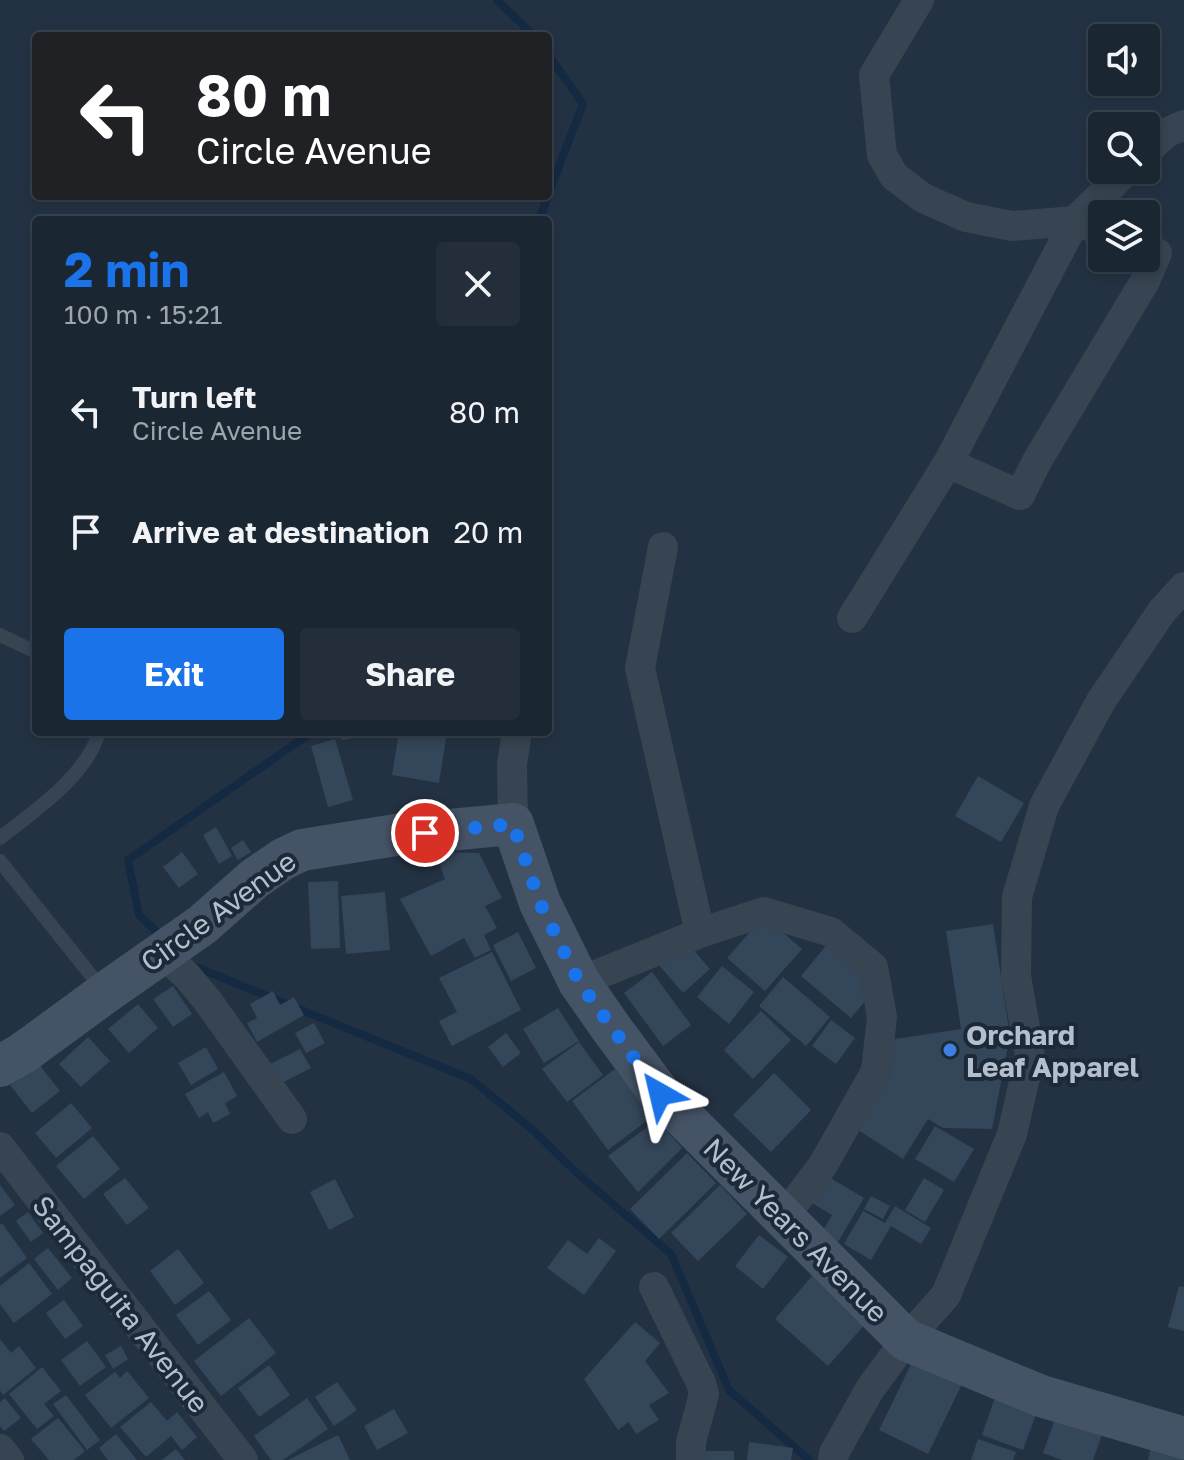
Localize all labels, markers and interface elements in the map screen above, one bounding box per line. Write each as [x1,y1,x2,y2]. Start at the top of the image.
map controls [1088,24,1160,272]
button: sound [1088,24,1160,96]
text: 80 m [196,61,331,128]
icon: left [64,64,168,168]
button: search [1088,112,1160,184]
text: Circle Avenue [196,129,432,172]
button: layers [1088,200,1160,272]
text: 2 min [64,240,189,298]
button: close [436,242,520,326]
text: 100 m · 15:21 [64,299,222,330]
text: Turn left [132,379,257,415]
icon: left [64,390,108,434]
text: 80 m [449,394,520,430]
text: Circle Avenue [132,415,302,446]
icon: arrive [64,510,108,554]
text: Arrive at destination [132,514,429,550]
text: 20 m [453,514,523,550]
button: Exit [64,628,284,720]
button: Share [300,628,520,720]
pin [391,799,459,867]
icon: arrive [403,811,447,855]
street label: Circle Avenue [134,844,302,978]
place label: Orchard Leaf Apparel [966,1018,1139,1083]
marker: Orchard Leaf Apparel [941,1041,959,1059]
position arrow [618,1052,702,1136]
street label: New Years Avenue [697,1131,895,1329]
street label: Sampaguita Avenue [26,1189,216,1419]

